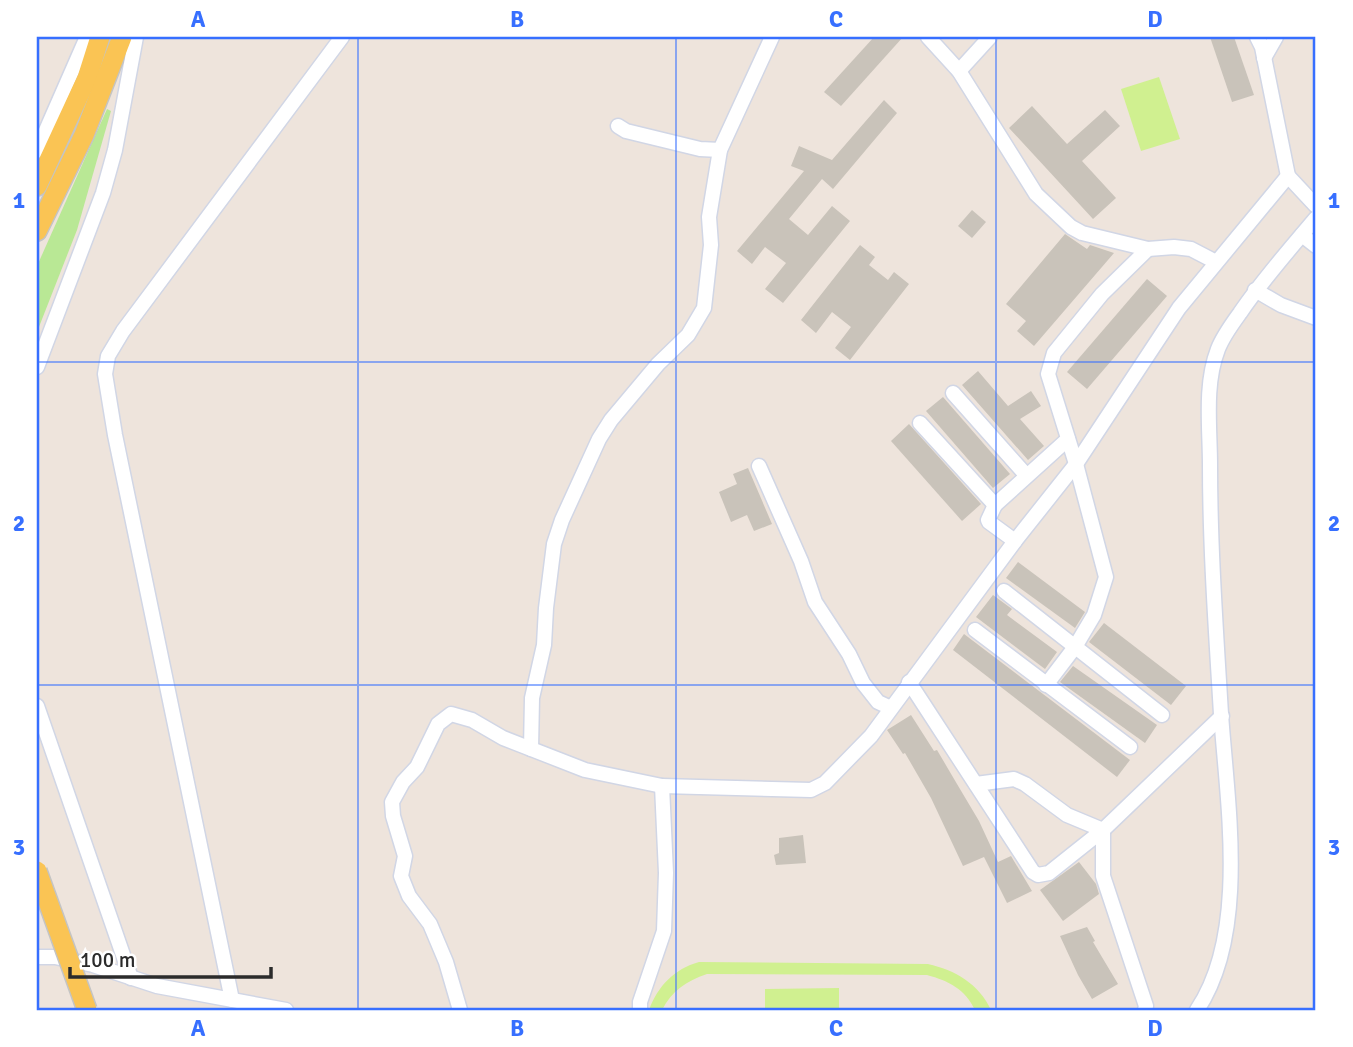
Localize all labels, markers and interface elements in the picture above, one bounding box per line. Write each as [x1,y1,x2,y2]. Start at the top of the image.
text: A [191,5,206,34]
text: B [510,5,524,34]
text: C [829,5,843,34]
text: D [1147,5,1163,34]
text: 1 [13,186,25,215]
text: 1 [1328,186,1340,215]
text: 2 [13,509,25,538]
text: 2 [1328,509,1340,538]
text: 3 [13,833,25,862]
text: 3 [1328,833,1340,862]
scale bar [70,935,271,979]
text: 100 m [80,947,135,973]
text: A [191,1014,206,1043]
text: B [510,1014,524,1043]
text: C [829,1014,843,1043]
text: D [1147,1014,1163,1043]

